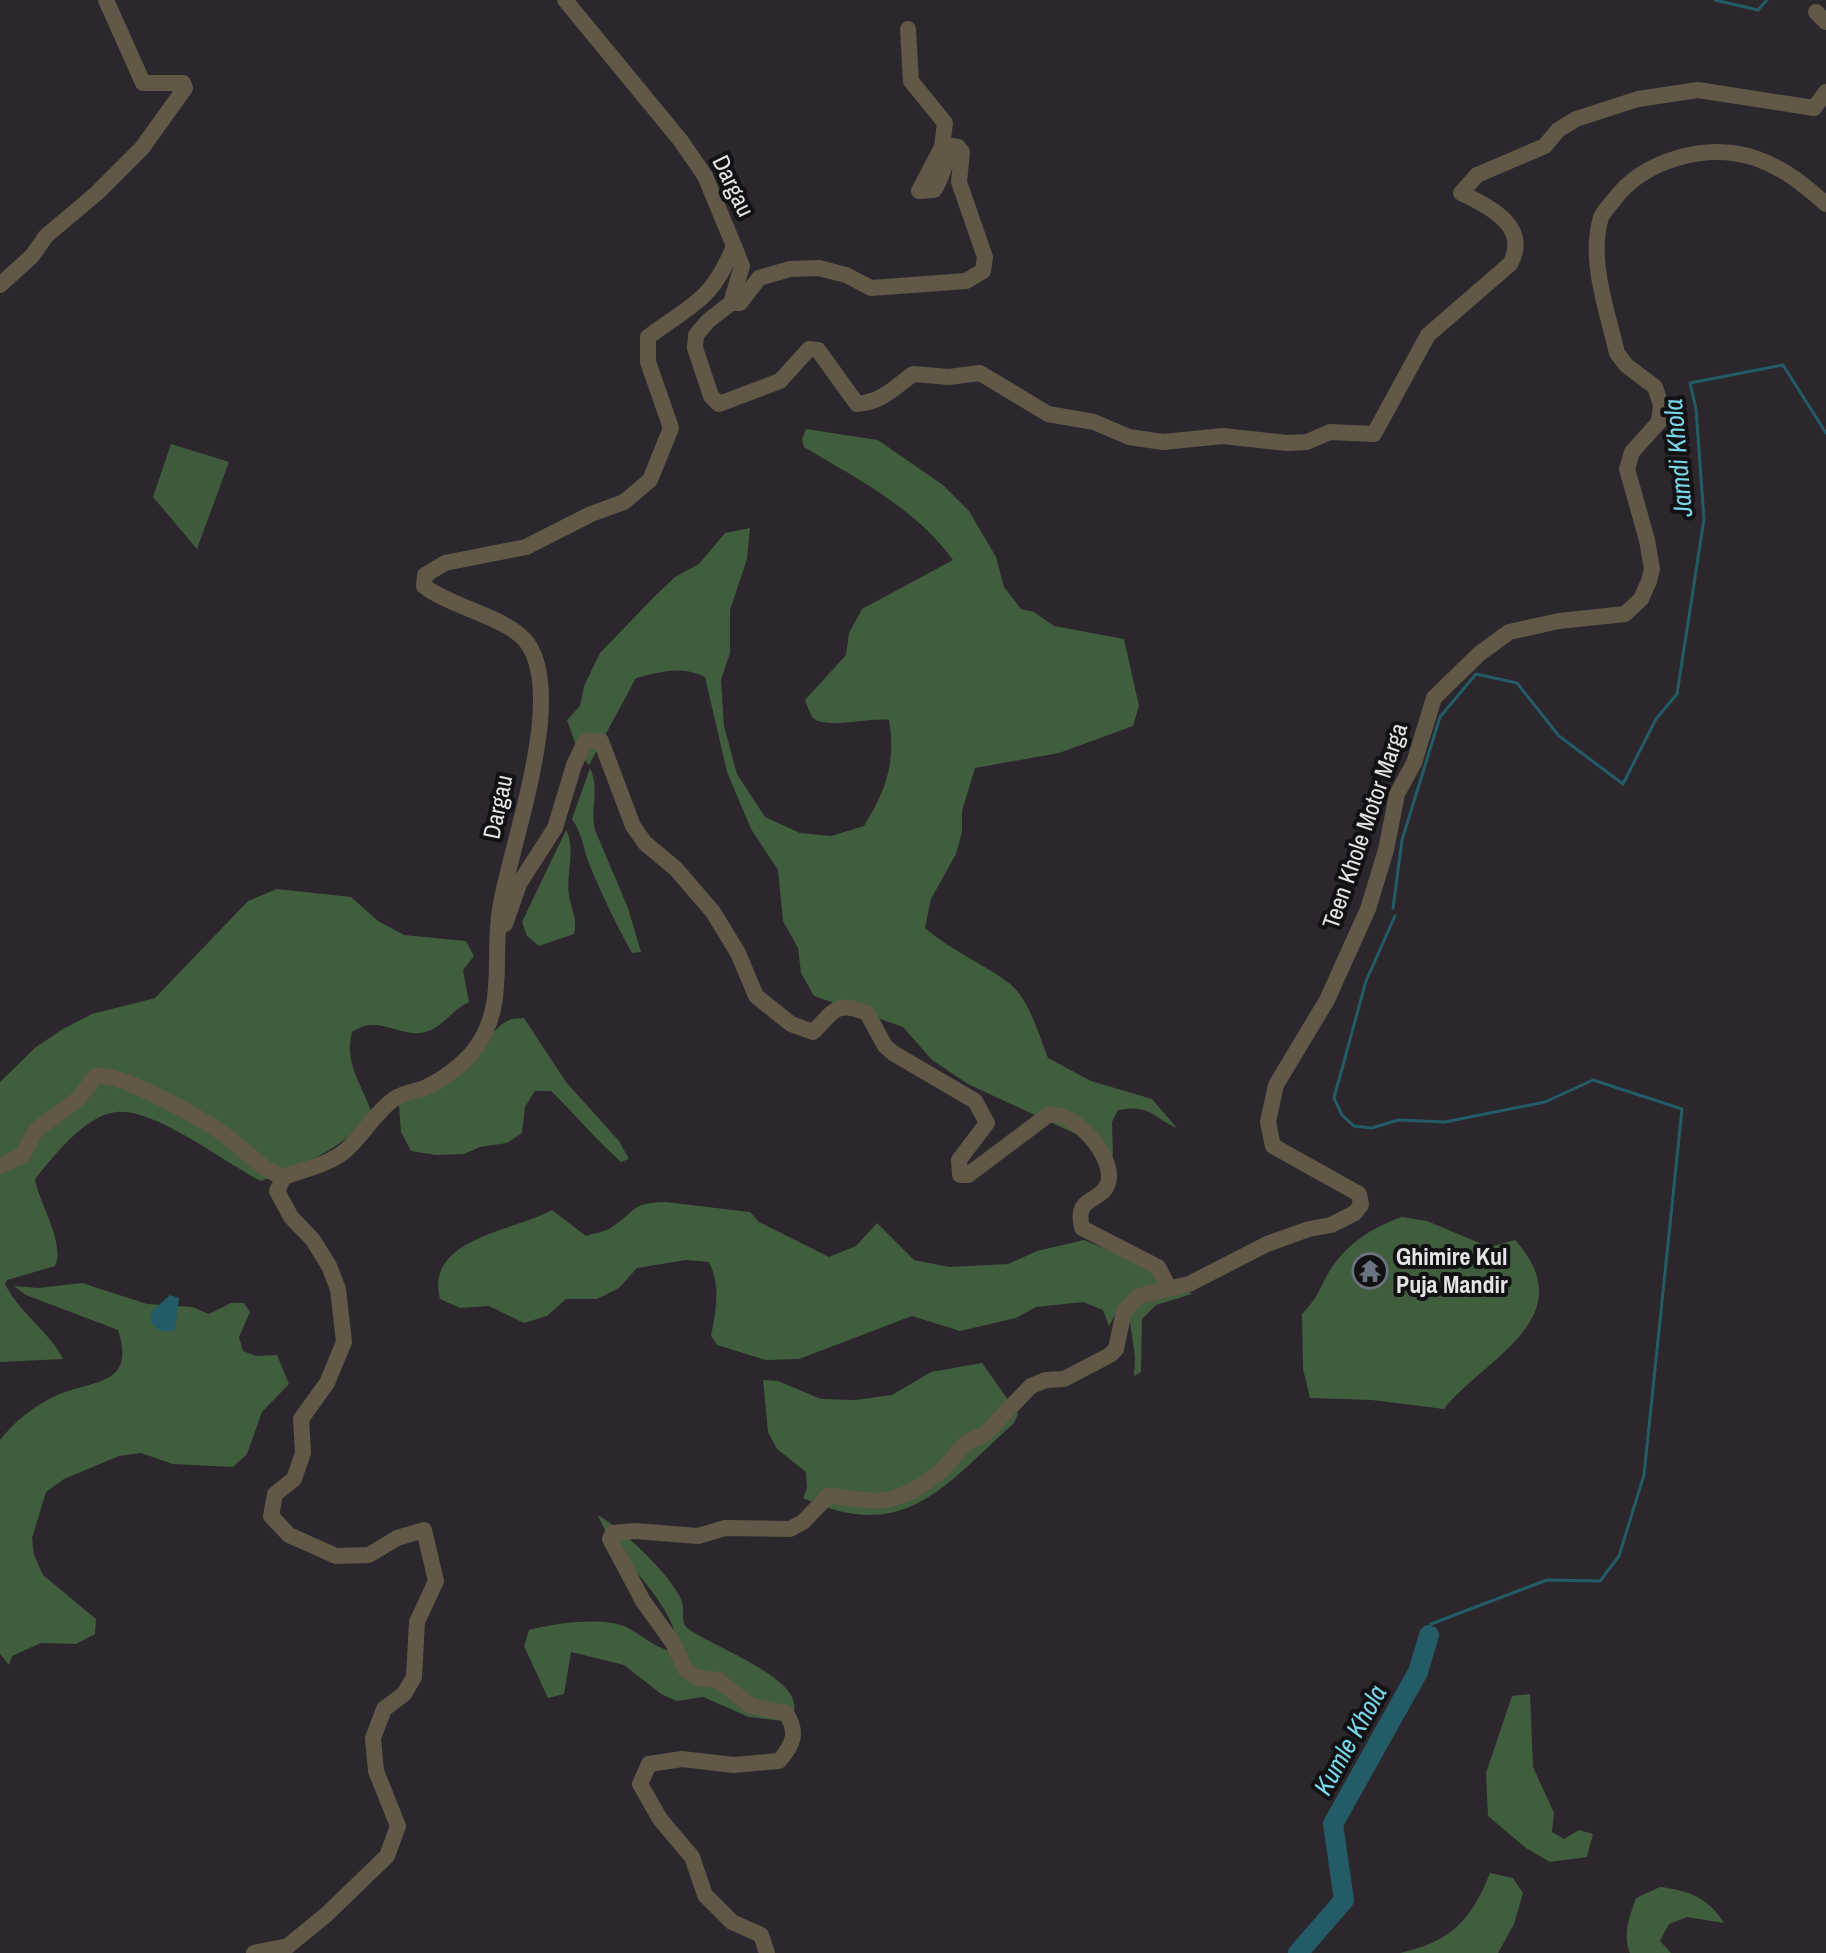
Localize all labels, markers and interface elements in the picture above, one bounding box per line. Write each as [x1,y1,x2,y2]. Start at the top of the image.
street label: Dargau [705,150,762,222]
water label: Jamdi Khola [1655,397,1700,520]
street label: Teen Khole Motor Marga [1314,719,1414,933]
street label: Dargau [475,772,519,842]
place label: Ghimire Kul Puja Mandir [1396,1240,1508,1300]
temple icon: Ghimire Kul Puja Mandir [1351,1252,1389,1290]
water label: Kumle Khola [1305,1678,1394,1801]

